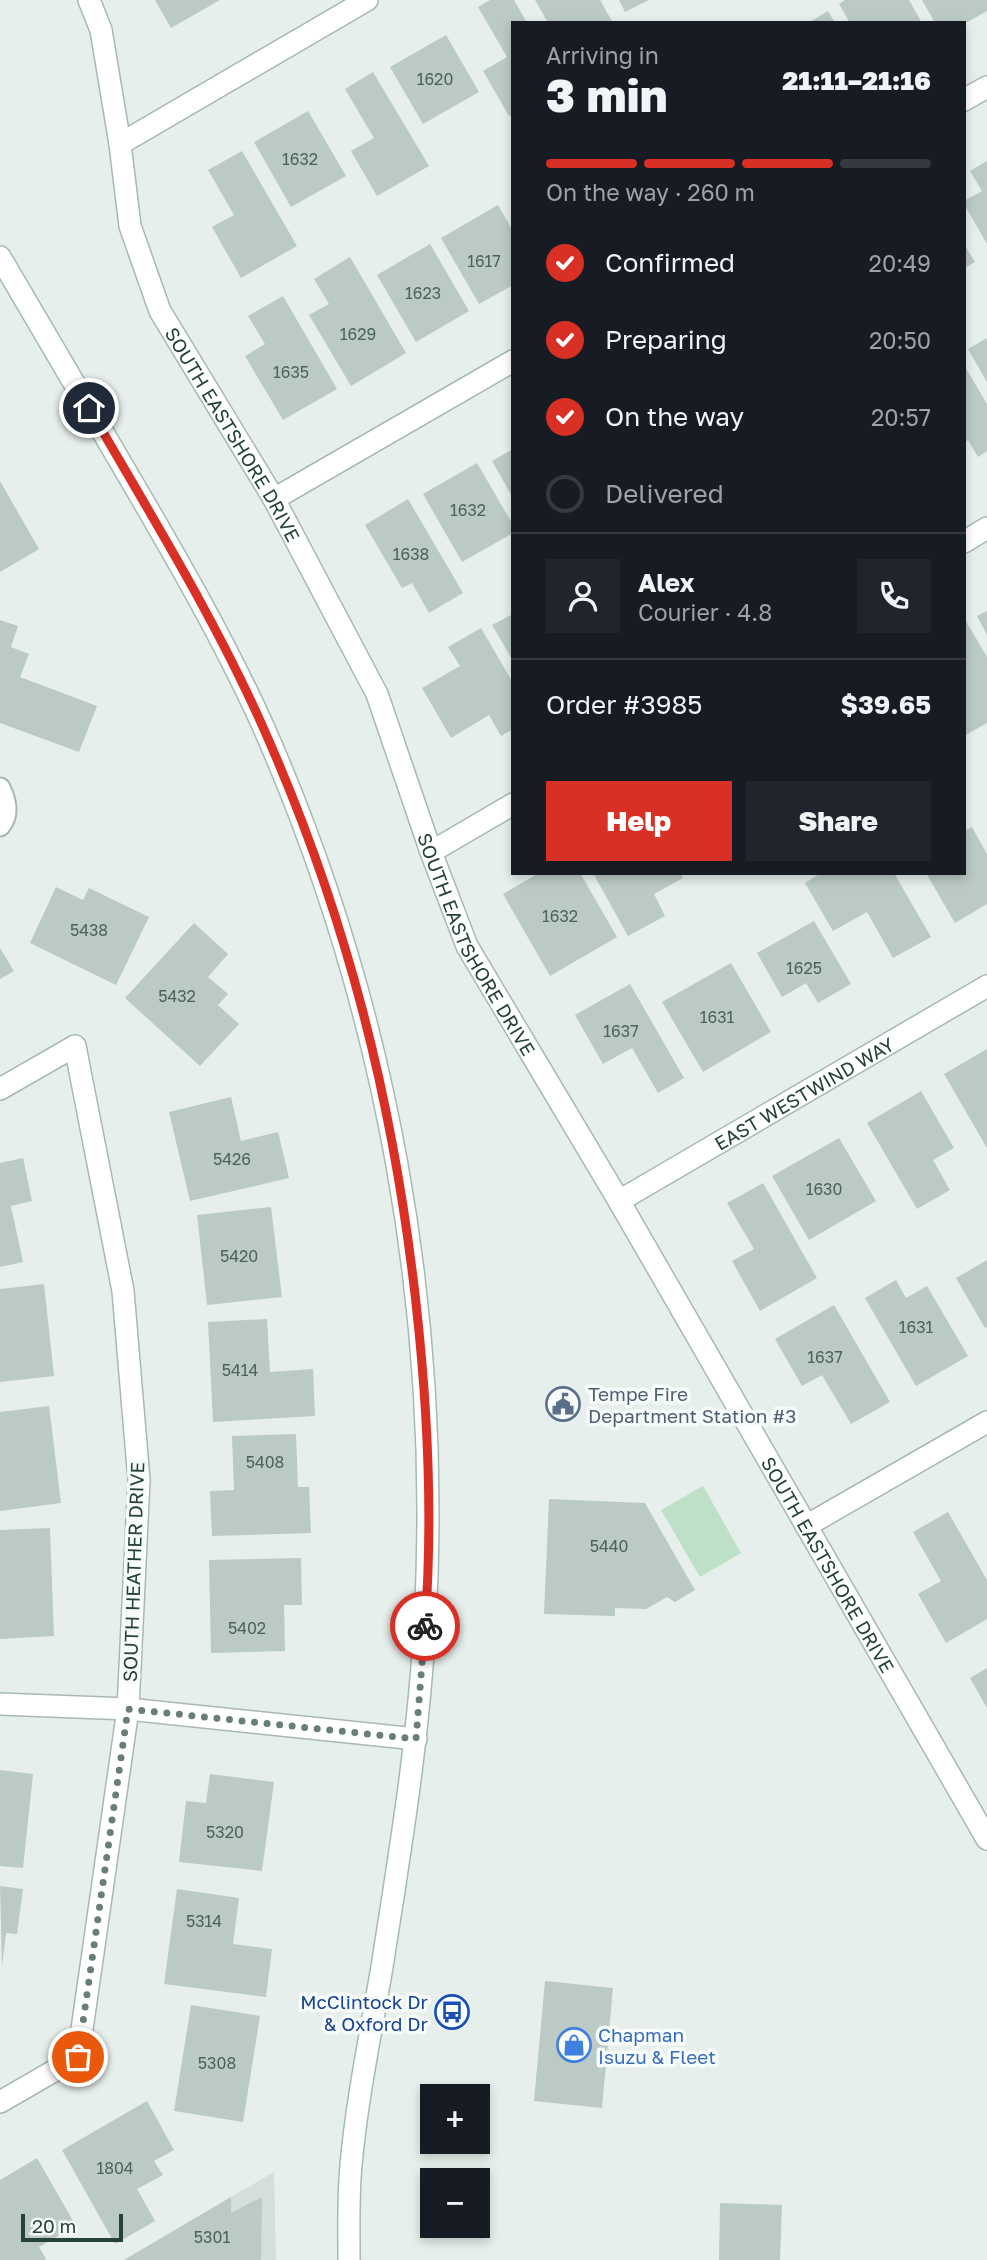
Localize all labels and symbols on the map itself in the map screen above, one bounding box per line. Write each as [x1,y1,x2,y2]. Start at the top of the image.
house number: 1620 [417,69,453,89]
house number: 1632 [282,149,318,169]
house number: 1617 [467,251,501,271]
house number: 1623 [405,283,441,303]
street label: SOUTH EASTSHORE DRIVE [161,323,306,545]
house number: 1629 [340,324,376,344]
house number: 1635 [273,362,309,382]
pin [59,378,119,438]
house number: 1632 [450,500,486,520]
house number: 1638 [393,544,429,564]
street label: SOUTH EASTSHORE DRIVE [414,830,541,1059]
house number: 1632 [542,906,578,926]
house number: 5438 [70,920,108,940]
house number: 1625 [786,958,822,978]
house number: 5432 [158,986,196,1006]
house number: 1631 [700,1007,735,1027]
house number: 1637 [603,1021,639,1041]
street label: EAST WESTWIND WAY [710,1032,898,1154]
house number: 5426 [213,1149,251,1169]
house number: 1630 [806,1179,842,1199]
house number: 5420 [220,1246,258,1266]
house number: 1631 [899,1317,934,1337]
house number: 1637 [807,1347,843,1367]
house number: 5414 [222,1360,258,1380]
place label: Tempe Fire Department Station #3 [588,1382,796,1427]
public building icon: Tempe Fire Department Station #3 [544,1385,582,1423]
house number: 5408 [246,1452,284,1472]
street label: SOUTH EASTSHORE DRIVE [757,1452,900,1676]
street label: SOUTH HEATHER DRIVE [118,1462,148,1682]
house number: 5440 [590,1536,628,1556]
courier [390,1591,460,1661]
house number: 5402 [228,1618,266,1638]
house number: 5320 [206,1822,244,1842]
house number: 5314 [186,1911,222,1931]
place label: McClintock Dr & Oxford Dr [300,1990,429,2035]
bus stop icon: McClintock Dr & Oxford Dr [433,1993,471,2031]
place label: Chapman Isuzu & Fleet [598,2023,716,2068]
shop icon: Chapman Isuzu & Fleet [555,2026,593,2064]
pin [48,2027,108,2087]
house number: 5308 [198,2053,236,2073]
house number: 1804 [96,2158,134,2178]
scale bar [21,2211,122,2243]
house number: 5301 [194,2227,230,2247]

